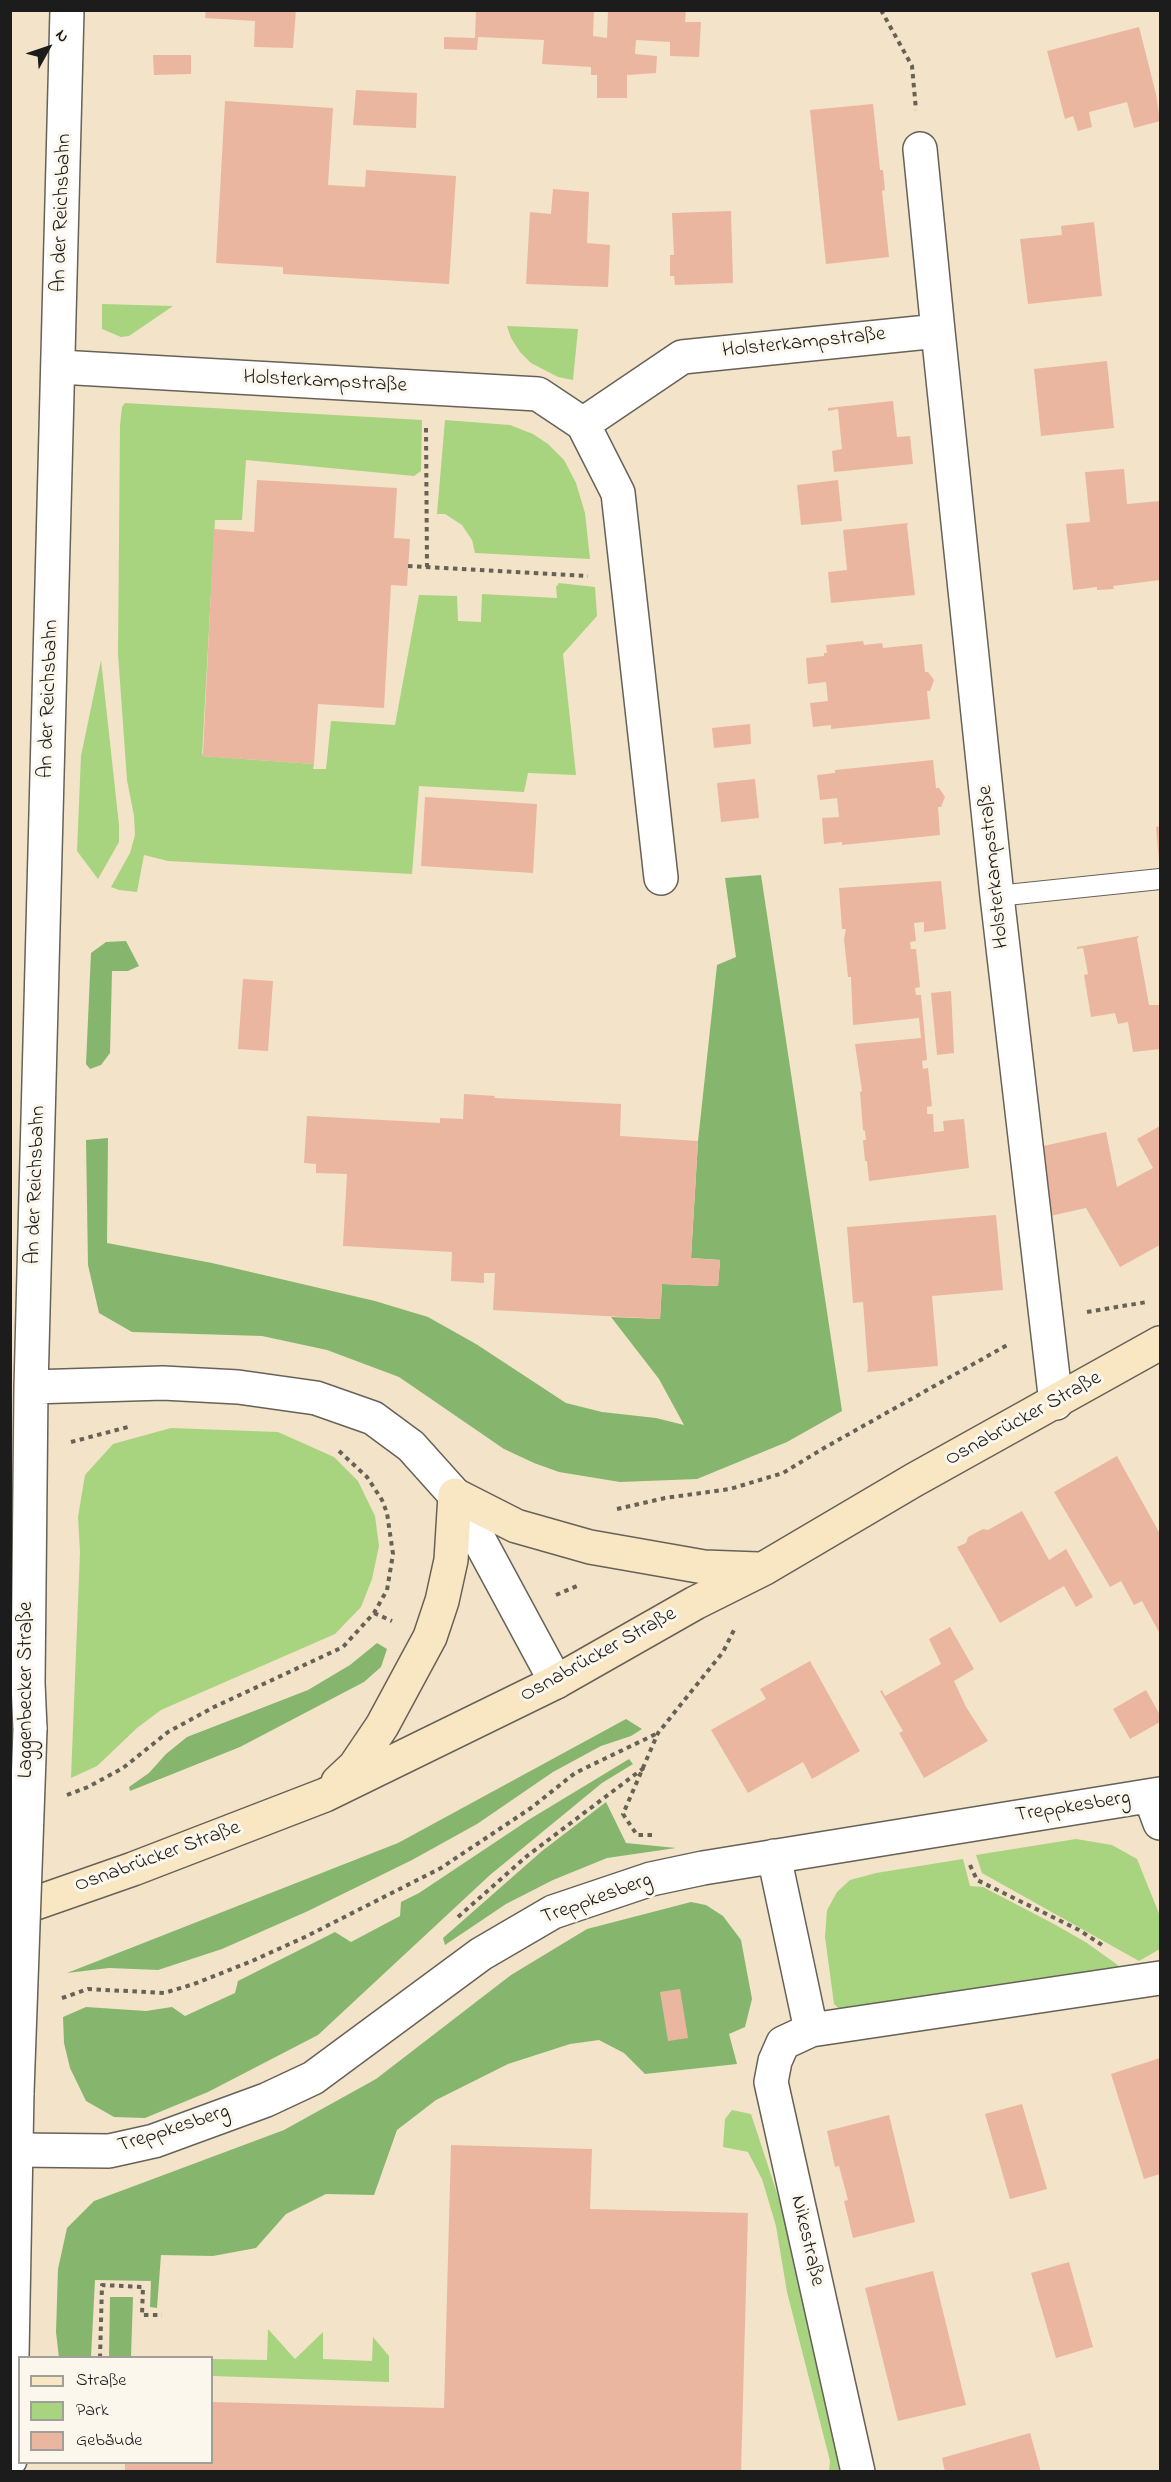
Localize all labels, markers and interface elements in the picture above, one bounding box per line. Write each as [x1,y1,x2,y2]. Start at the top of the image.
north arrow [18,18,78,78]
text: N [49,25,74,48]
street label: An der Reichsbahn [48,133,78,293]
street label: Holsterkampstraße [721,323,887,365]
street label: Holsterkampstraße [242,366,408,400]
street label: An der Reichsbahn [35,619,65,779]
street label: Holsterkampstraße [974,784,1016,950]
street label: An der Reichsbahn [22,1105,52,1265]
street label: Osnabrücker Straße [942,1367,1106,1473]
street label: Laggenbecker Straße [15,1602,41,1778]
street label: Osnabrücker Straße [517,1603,681,1709]
street label: Treppkesberg [1014,1786,1132,1830]
street label: Osnabrücker Straße [72,1816,244,1900]
street label: Treppkesberg [538,1868,656,1932]
street label: Treppkesberg [115,2100,233,2160]
street label: Nikestraße [783,2193,829,2289]
legend [18,2356,213,2464]
text: Straße [76,2368,126,2394]
text: Park [76,2398,109,2424]
text: Gebäude [76,2428,142,2454]

